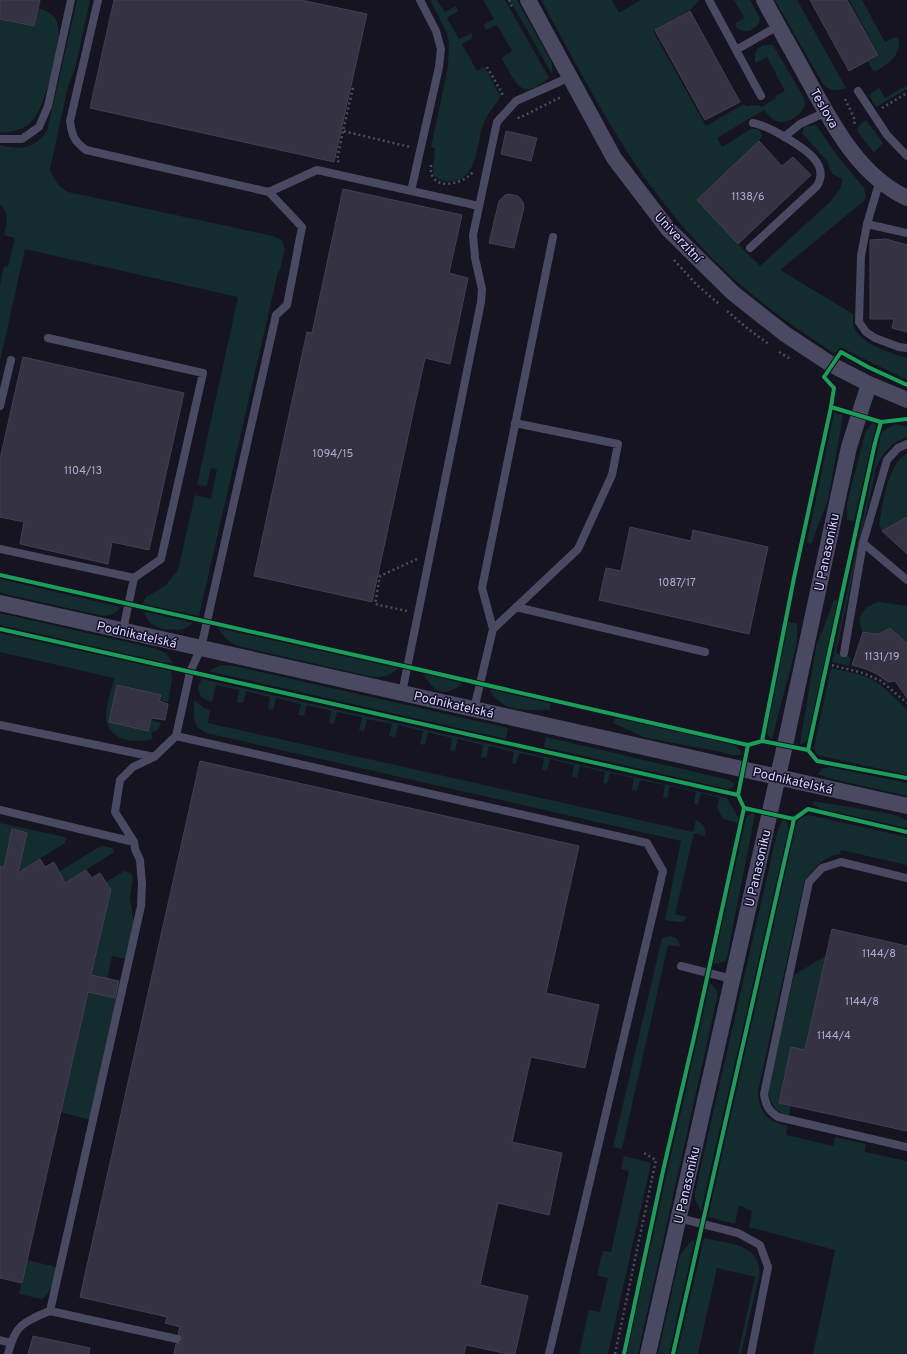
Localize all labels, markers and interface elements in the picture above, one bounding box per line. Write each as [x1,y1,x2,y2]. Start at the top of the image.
street label: Teslova [806,86,841,132]
house number: 1138/6 [731,190,765,204]
street label: Univerzitní [650,210,706,268]
house number: 1094/15 [313,447,354,461]
house number: 1104/13 [64,464,102,478]
street label: U Panasoniku [812,512,844,593]
house number: 1087/17 [658,576,696,590]
street label: Podnikatelská [95,619,178,653]
house number: 1131/19 [865,650,899,664]
street label: Podnikatelská [412,689,495,723]
street label: Podnikatelská [751,765,834,799]
street label: U Panasoniku [742,828,776,909]
house number: 1144/8 [862,947,896,961]
house number: 1144/8 [845,995,879,1009]
house number: 1144/4 [817,1029,851,1043]
street label: U Panasoniku [671,1145,705,1226]

